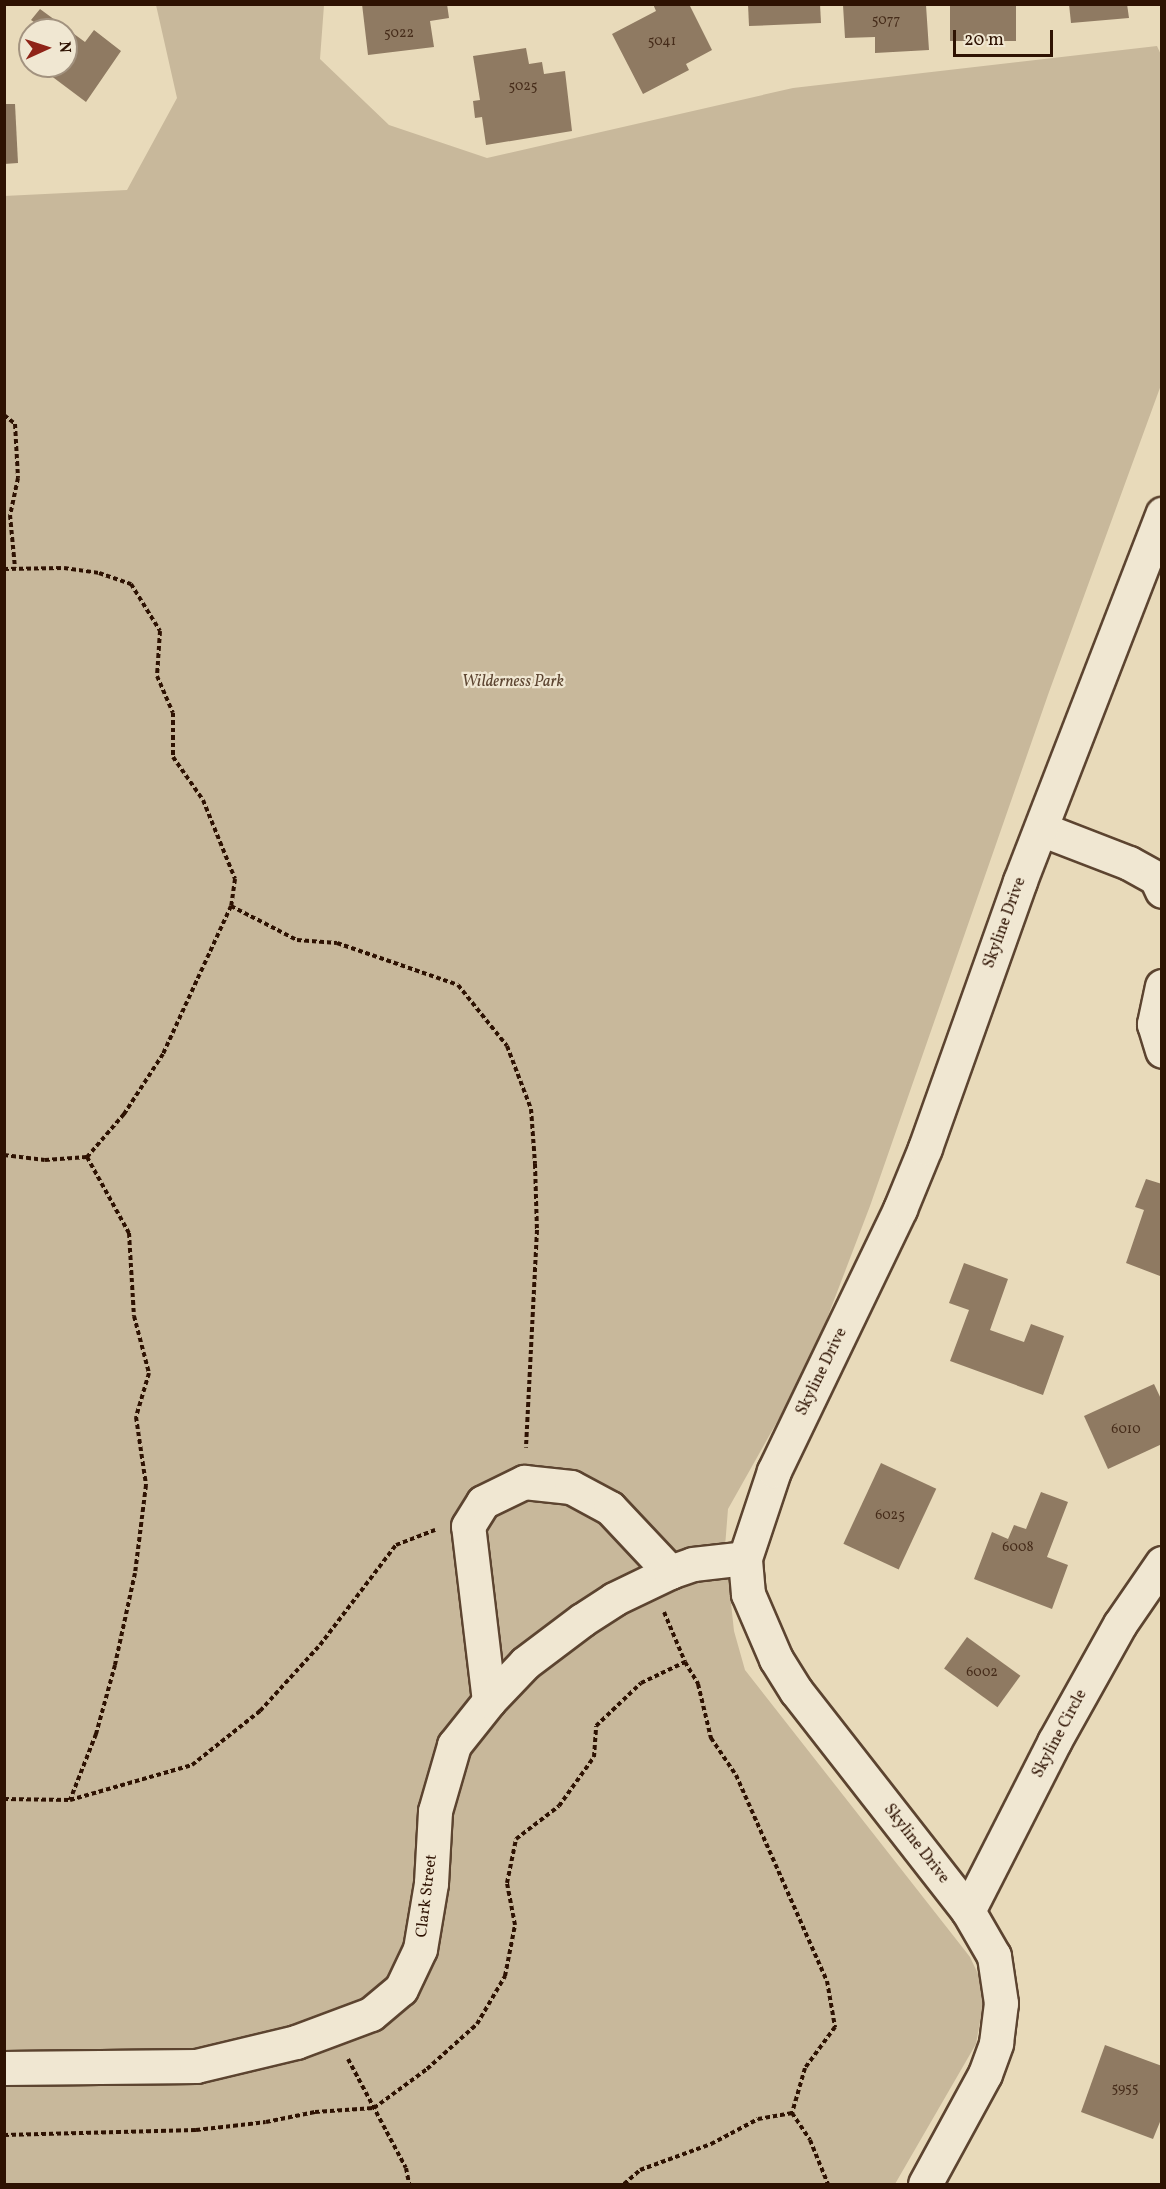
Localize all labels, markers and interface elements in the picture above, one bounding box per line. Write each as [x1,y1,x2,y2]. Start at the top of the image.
house number: 5077 [872,13,900,29]
north arrow [18,18,78,78]
scale bar [956,18,1056,56]
house number: 5022 [384,26,414,42]
text: 20 m [964,28,1004,53]
house number: 5041 [648,34,676,50]
text: N [53,41,75,54]
house number: 5025 [508,79,538,95]
park label: Wilderness Park [462,672,564,692]
street label: Skyline Drive [980,875,1030,971]
street label: Skyline Drive [793,1325,851,1419]
house number: 6010 [1111,1422,1141,1438]
house number: 6025 [875,1508,905,1524]
house number: 6008 [1002,1540,1034,1556]
house number: 6002 [966,1665,998,1681]
street label: Skyline Circle [1029,1687,1091,1781]
street label: Skyline Drive [879,1801,953,1887]
street label: Clark Street [412,1853,442,1939]
house number: 5955 [1111,2081,1139,2097]

